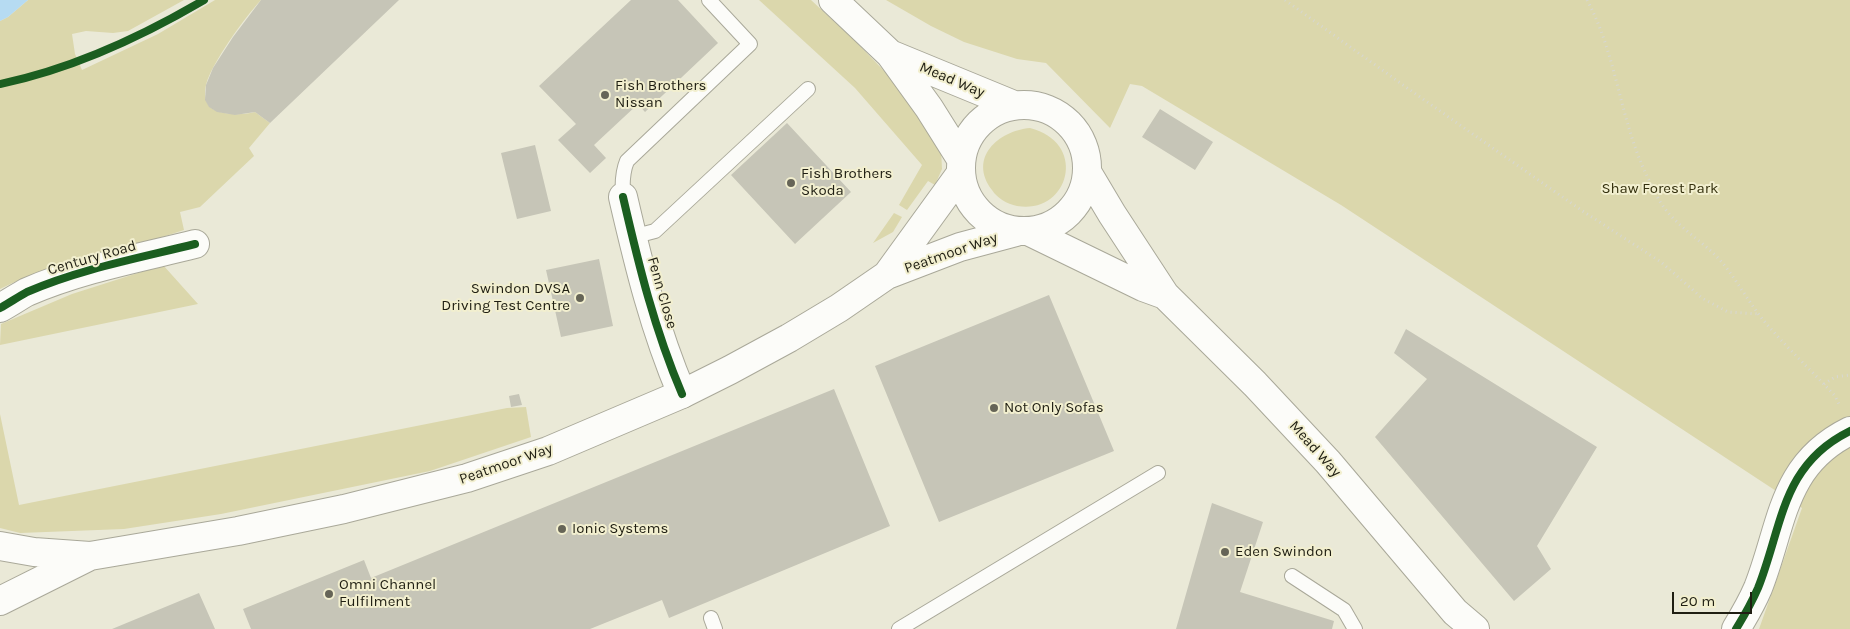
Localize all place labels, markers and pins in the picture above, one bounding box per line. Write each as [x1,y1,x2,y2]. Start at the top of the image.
place label: Fish Brothers Nissan [615,77,706,112]
marker: Fish Brothers Nissan [599,89,611,101]
place label: Fish Brothers Skoda [801,165,892,200]
marker: Fish Brothers Skoda [785,177,797,189]
place label: Swindon DVSA Driving Test Centre [441,280,570,315]
marker: Swindon DVSA Driving Test Centre [574,292,586,304]
place label: Not Only Sofas [1004,399,1104,417]
marker: Not Only Sofas [988,402,1000,414]
place label: Ionic Systems [572,520,668,538]
marker: Ionic Systems [556,523,568,535]
place label: Eden Swindon [1235,543,1332,561]
marker: Eden Swindon [1219,546,1231,558]
place label: Omni Channel Fulfilment [339,576,436,611]
marker: Omni Channel Fulfilment [323,588,335,600]

